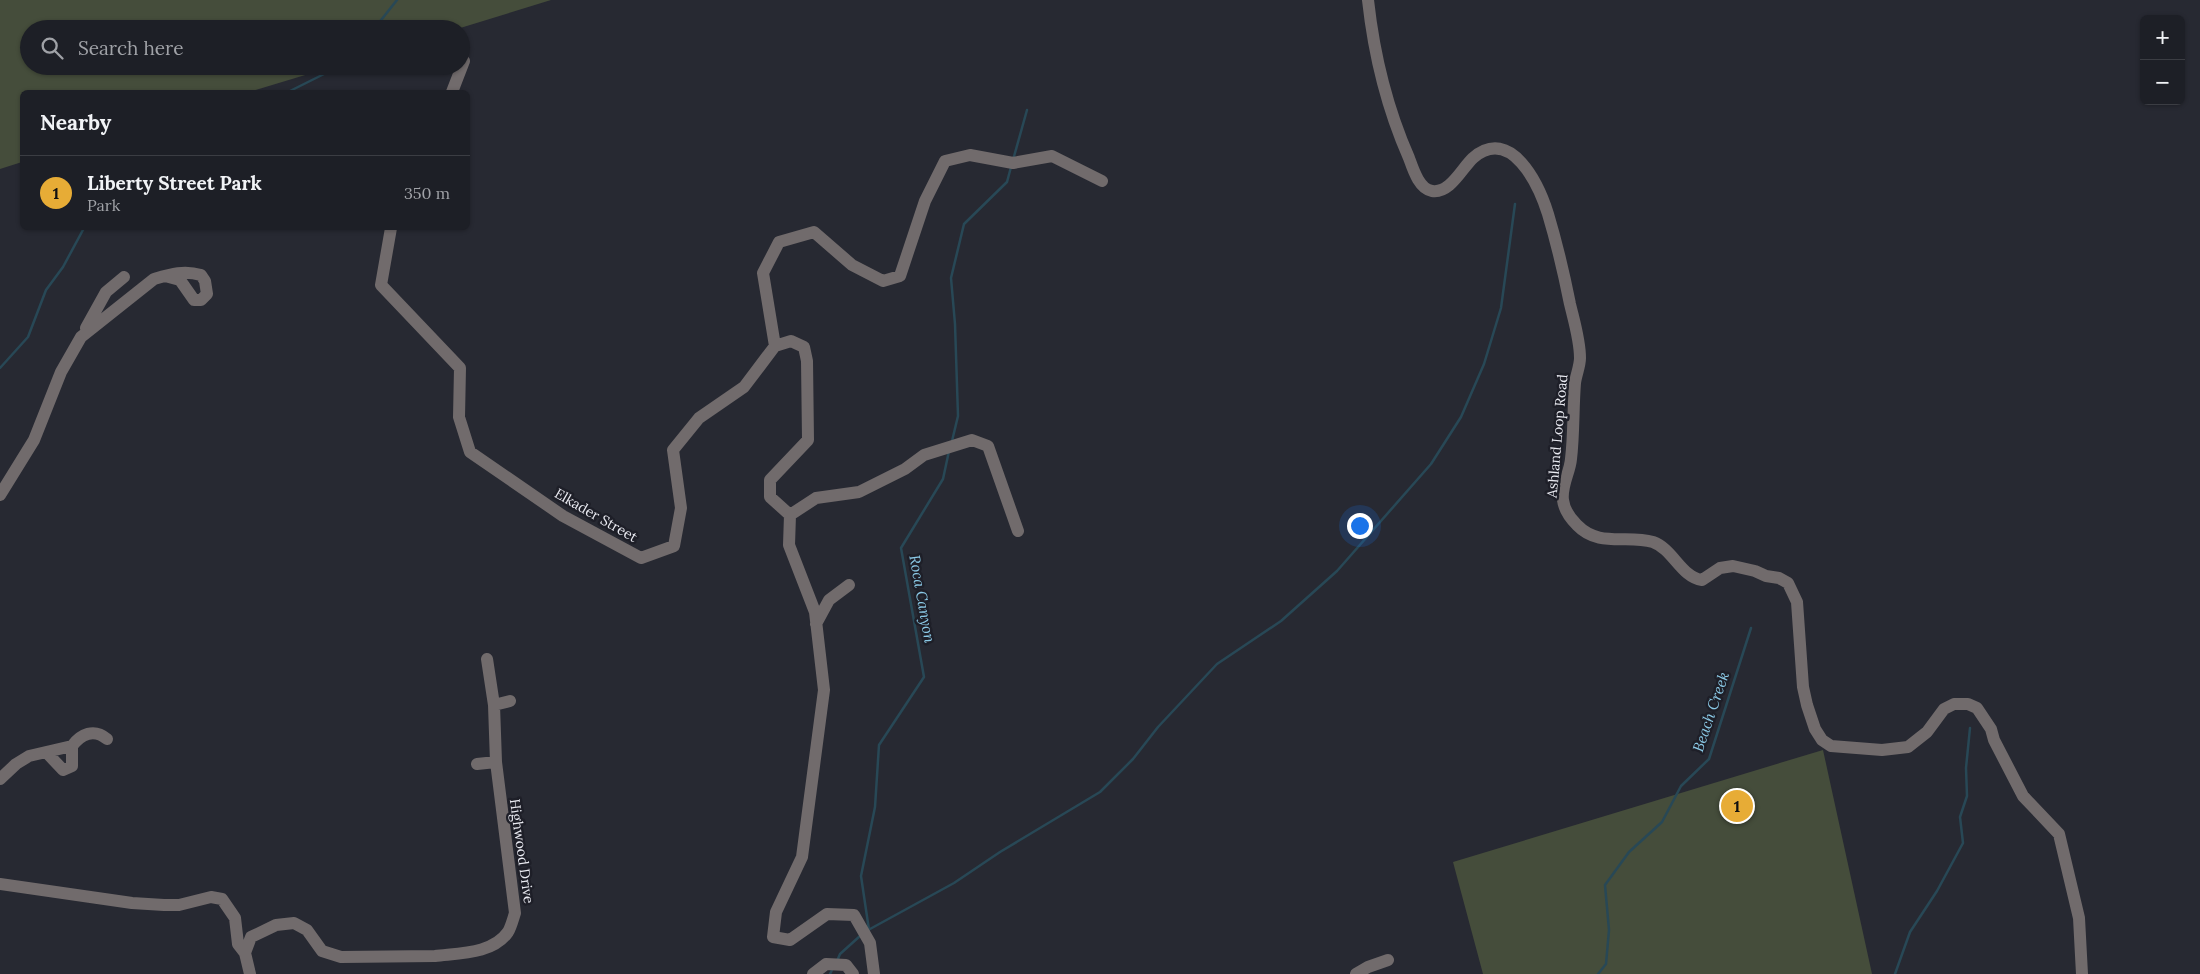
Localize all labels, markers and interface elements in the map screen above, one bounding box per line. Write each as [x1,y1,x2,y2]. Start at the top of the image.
map controls [2140,15,2185,105]
button: + [2140,15,2185,60]
search box [20,20,470,75]
icon: search [38,34,66,62]
text: Search here [78,36,184,60]
button: − [2140,60,2185,105]
text: Nearby [40,109,111,136]
text: Liberty Street Park [87,171,262,195]
text: 1 [53,183,59,203]
text: 350 m [404,183,450,203]
text: Park [87,195,120,215]
street label: Ashland Loop Road [1543,373,1571,500]
street label: Elkader Street [551,484,641,546]
your location [1347,513,1373,539]
water label: Roca Canyon [905,554,940,645]
water label: Beach Creek [1688,669,1733,754]
pin: 1 [1721,787,1753,825]
street label: Highwood Drive [506,797,538,905]

